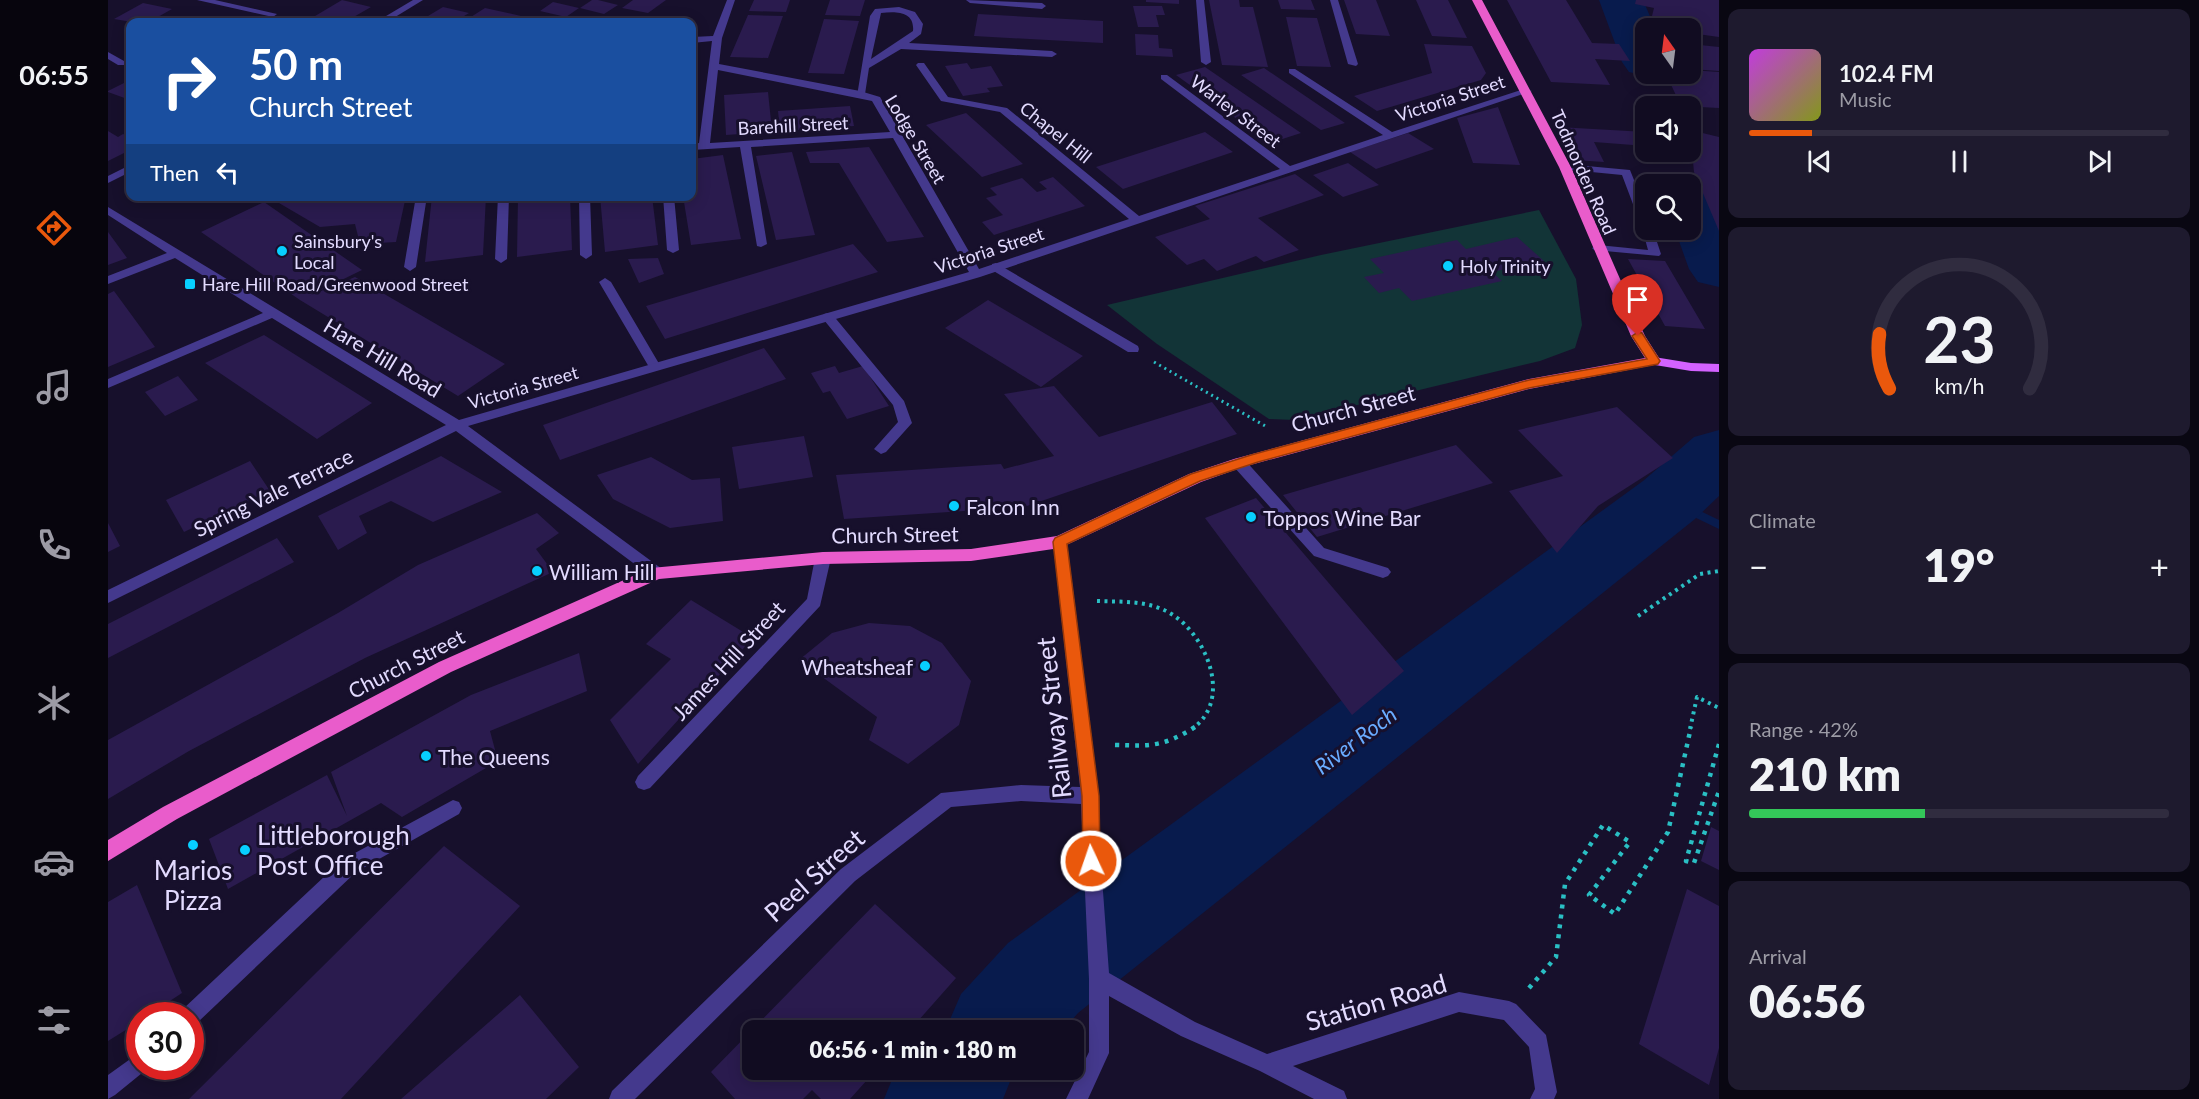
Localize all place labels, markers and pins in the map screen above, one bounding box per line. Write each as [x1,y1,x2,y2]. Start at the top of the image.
place label: Sainsbury's Local [294,230,382,273]
marker: Sainsbury's Local [275,244,289,258]
place label: Holy Trinity [1460,255,1551,277]
marker: Holy Trinity [1441,259,1455,273]
place label: Hare Hill Road/Greenwood Street [202,273,469,295]
pin [1612,274,1663,336]
marker: Hare Hill Road/Greenwood Street [183,277,197,291]
place label: Falcon Inn [966,494,1060,519]
marker: Falcon Inn [947,499,961,513]
place label: Toppos Wine Bar [1263,505,1421,530]
marker: Toppos Wine Bar [1244,510,1258,524]
place label: William Hill [549,559,655,584]
marker: William Hill [530,564,544,578]
place label: Wheatsheaf [801,654,914,679]
marker: Wheatsheaf [918,659,932,673]
place label: The Queens [438,744,550,769]
marker: The Queens [419,749,433,763]
place label: Littleborough Post Office [257,819,410,881]
marker: Marios Pizza [186,838,200,852]
marker: Littleborough Post Office [238,843,252,857]
place label: Marios Pizza [154,854,232,916]

